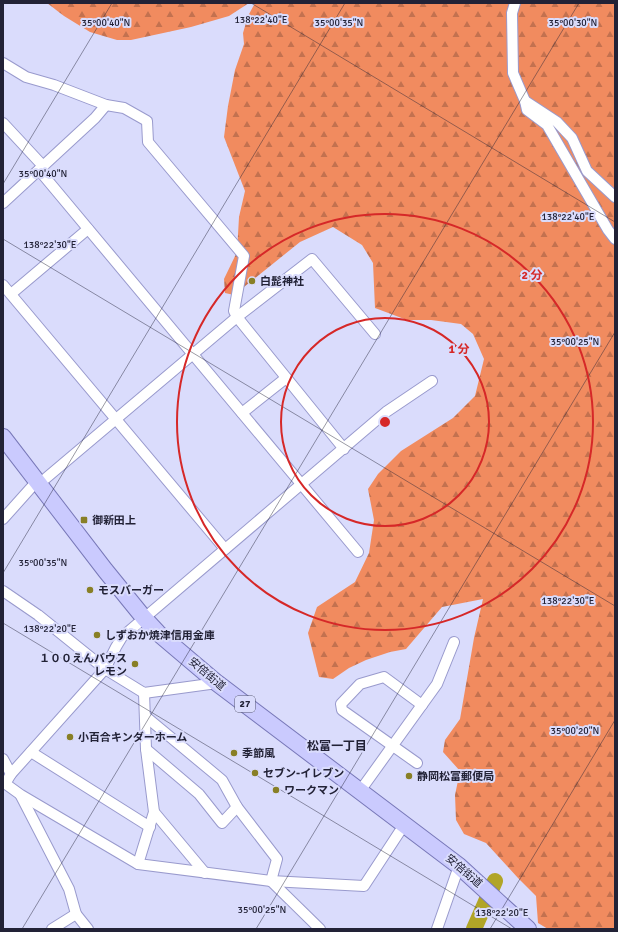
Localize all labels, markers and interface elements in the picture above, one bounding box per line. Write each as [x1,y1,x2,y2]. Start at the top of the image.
text: 138°22'40"E [234,14,288,26]
text: 35°00'40"N [82,17,130,29]
text: 35°00'35"N [315,17,363,29]
text: 35°00'30"N [549,17,597,29]
text: 35°00'40"N [19,168,67,180]
text: 138°22'40"E [541,211,595,223]
text: 138°22'30"E [23,239,77,251]
text: 2 分 [521,268,543,283]
place label: 白髭神社 [260,275,304,288]
marker: 白髭神社 [247,276,257,286]
text: 35°00'25"N [551,336,599,348]
text: 1 分 [448,342,470,357]
centre of rings [378,415,392,429]
place label: 御新田上 [92,514,136,527]
marker: 御新田上 [79,515,89,525]
text: 35°00'35"N [19,557,67,569]
place label: モスバーガー [98,584,164,597]
marker: モスバーガー [85,585,95,595]
text: 138°22'30"E [541,595,595,607]
text: 138°22'20"E [23,623,77,635]
place label: しずおか焼津信用金庫 [105,629,215,642]
marker: しずおか焼津信用金庫 [92,630,102,640]
place label: １００えんバウス レモン [39,652,127,678]
street label: 安倍街道 [186,655,228,693]
marker: １００えんバウス レモン [130,659,140,669]
road number: 27 [235,696,255,712]
text: 35°00'20"N [551,725,599,737]
place label: 小百合キンダーホーム [78,731,187,744]
marker: 小百合キンダーホーム [65,732,75,742]
district label: 松富一丁目 [307,739,367,754]
place label: 季節風 [242,747,275,760]
marker: 季節風 [229,748,239,758]
place label: セブン-イレブン [263,767,344,780]
marker: セブン-イレブン [250,768,260,778]
place label: 静岡松富郵便局 [417,770,494,783]
marker: 静岡松富郵便局 [404,771,414,781]
place label: ワークマン [284,784,339,797]
marker: ワークマン [271,785,281,795]
street label: 安倍街道 [443,852,485,890]
text: 35°00'25"N [238,904,286,916]
text: 138°22'20"E [475,907,529,919]

